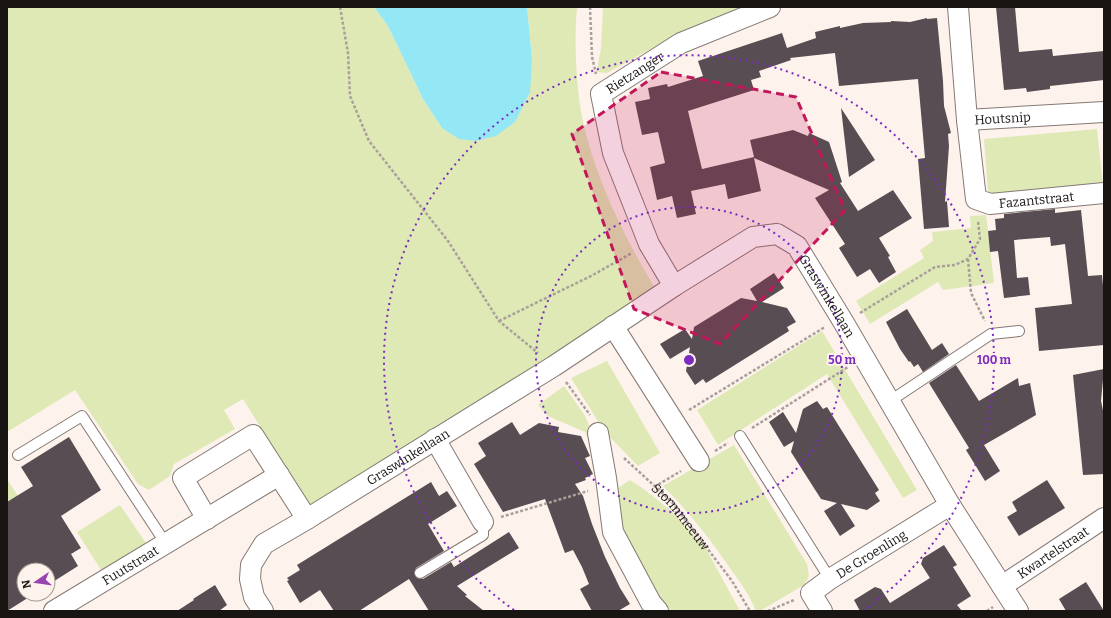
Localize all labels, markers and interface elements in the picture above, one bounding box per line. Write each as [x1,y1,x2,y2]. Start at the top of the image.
street label: Rietzanger [603,48,667,96]
street label: Houtsnip [974,109,1031,127]
street label: Fazantstraat [998,188,1075,211]
street label: Graswinkellaan [796,251,859,341]
centre of rings [682,353,696,367]
text: 50 m [828,353,856,367]
text: 100 m [977,353,1012,367]
street label: Graswinkellaan [364,425,452,488]
street label: Stormmeeuw [649,480,714,553]
street label: Kwartelstraat [1014,523,1091,581]
street label: De Groenling [833,526,909,581]
street label: Fuutstraat [99,542,161,588]
north arrow [16,562,56,602]
text: N [19,578,34,590]

